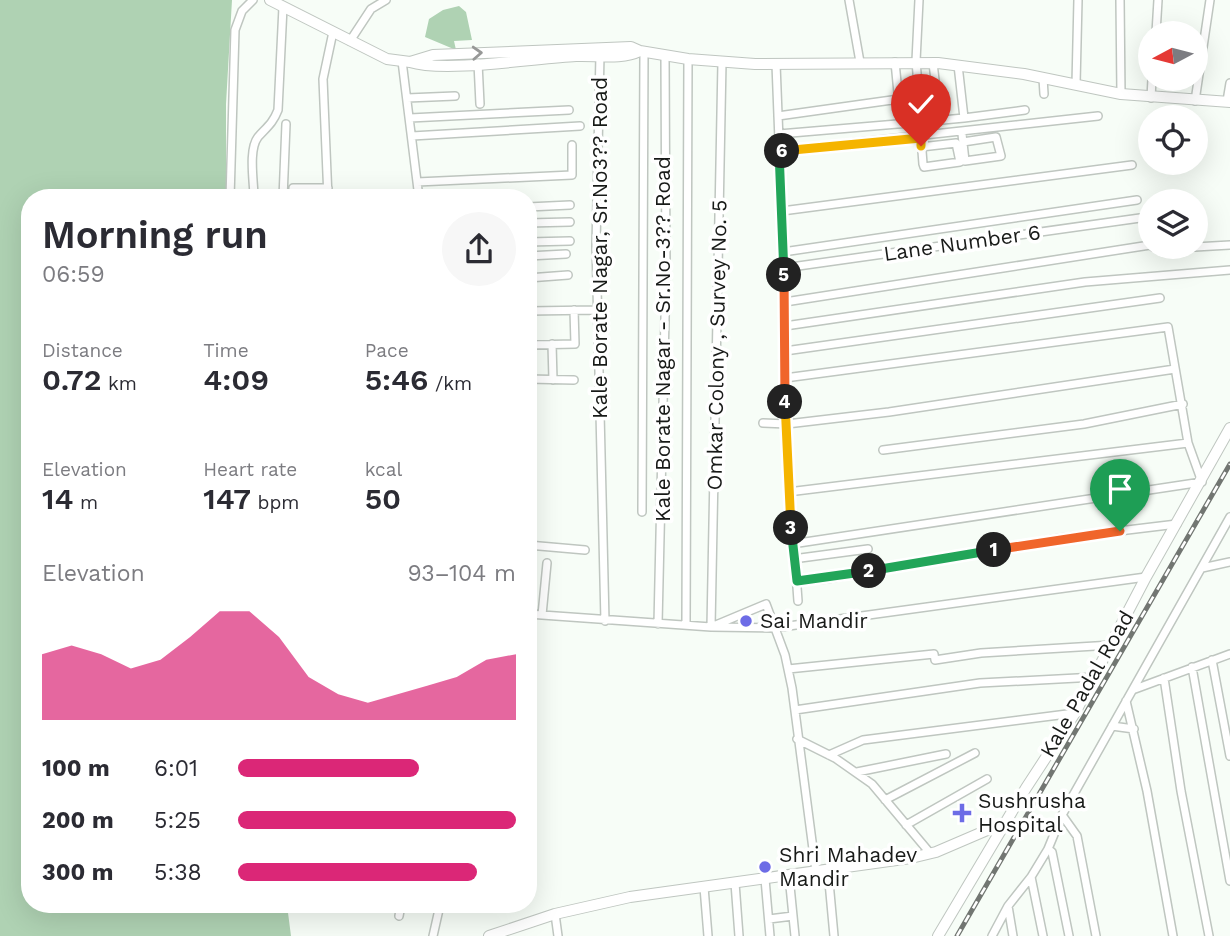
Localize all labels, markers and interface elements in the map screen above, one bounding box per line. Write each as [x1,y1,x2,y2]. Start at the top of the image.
north arrow [1138,21,1208,91]
map controls [1138,21,1208,259]
one-way arrow [472,45,483,60]
pin [891,74,951,146]
street label: Kale Borate Nagar, Sr.No3?? Road [587,77,612,419]
icon: check [902,85,940,123]
button: locate [1138,105,1208,175]
pin: 6 [764,134,800,168]
text: 6 [776,139,787,162]
street label: Kale Borate Nagar - Sr.No-3?? Road [650,156,675,522]
button: layers [1138,189,1208,259]
street label: Omkar Colony , Survey No. 5 [701,199,732,491]
button: share [442,212,516,286]
text: Morning run [42,213,268,257]
street label: Lane Number 6 [882,219,1042,266]
pin: 5 [766,258,802,292]
text: 06:59 [42,261,105,288]
text: 5 [778,263,789,286]
text: Distance [42,339,123,362]
text: Time [203,339,249,362]
text: Pace [365,339,409,362]
text: 0.72 [42,362,101,397]
text: 4:09 [203,362,269,397]
text: 5:46 [365,362,429,397]
text: km [101,372,137,395]
text: /km [429,372,472,395]
pin: 4 [768,384,802,420]
text: 4 [778,390,791,413]
text: Elevation [42,458,127,481]
text: Heart rate [203,458,297,481]
text: kcal [365,458,402,481]
pin [1090,459,1150,531]
icon: arrive [1101,470,1139,508]
text: 14 [42,481,73,516]
text: 147 [203,481,251,516]
text: 50 [365,481,401,516]
text: m [73,491,98,514]
text: bpm [251,491,299,514]
pin: 3 [774,510,808,546]
text: 3 [785,516,796,539]
pin: 1 [976,532,1012,568]
text: 1 [989,538,998,561]
pin: 2 [852,554,886,588]
text: 2 [863,559,874,582]
text: Elevation [42,560,145,587]
text: 93–104 m [407,560,516,587]
street label: Kale Padal Road [1035,606,1139,761]
place label: Sai Mandir [760,608,868,633]
marker: Sai Mandir [738,613,754,629]
text: 100 m [42,755,110,782]
text: 6:01 [154,755,198,782]
place label: Sushrusha Hospital [978,788,1086,837]
marker: Sushrusha Hospital [952,803,972,823]
text: 200 m [42,807,114,834]
text: 5:25 [154,807,201,834]
place label: Shri Mahadev Mandir [779,842,917,891]
text: 300 m [42,859,113,886]
text: 5:38 [154,859,202,886]
marker: Shri Mahadev Mandir [757,859,773,875]

